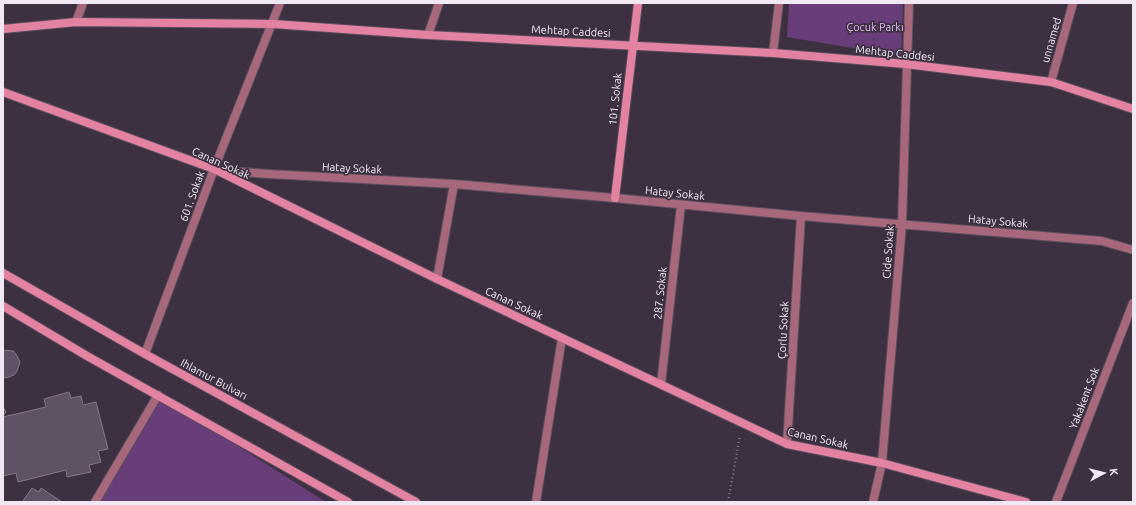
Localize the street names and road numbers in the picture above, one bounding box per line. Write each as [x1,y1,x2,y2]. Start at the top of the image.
street label: unnamed [1039,16,1063,64]
street label: Mehtap Caddesi [531,23,611,39]
street label: Mehtap Caddesi [855,43,935,63]
street label: 101. Sokak [606,72,624,126]
street label: Canan Sokak [190,145,252,181]
street label: Hatay Sokak [322,160,383,176]
street label: 601. Sokak [177,169,207,223]
street label: Hatay Sokak [645,184,706,202]
street label: Hatay Sokak [968,212,1029,230]
street label: Cide Sokak [880,225,896,279]
street label: 287. Sokak [651,266,669,320]
street label: Canan Sokak [483,284,545,322]
street label: Çorlu Sokak [775,300,791,359]
street label: Ihlamur Bulvarı [178,356,250,402]
street label: Yakakent Sok [1067,365,1101,431]
street label: Canan Sokak [786,425,850,451]

